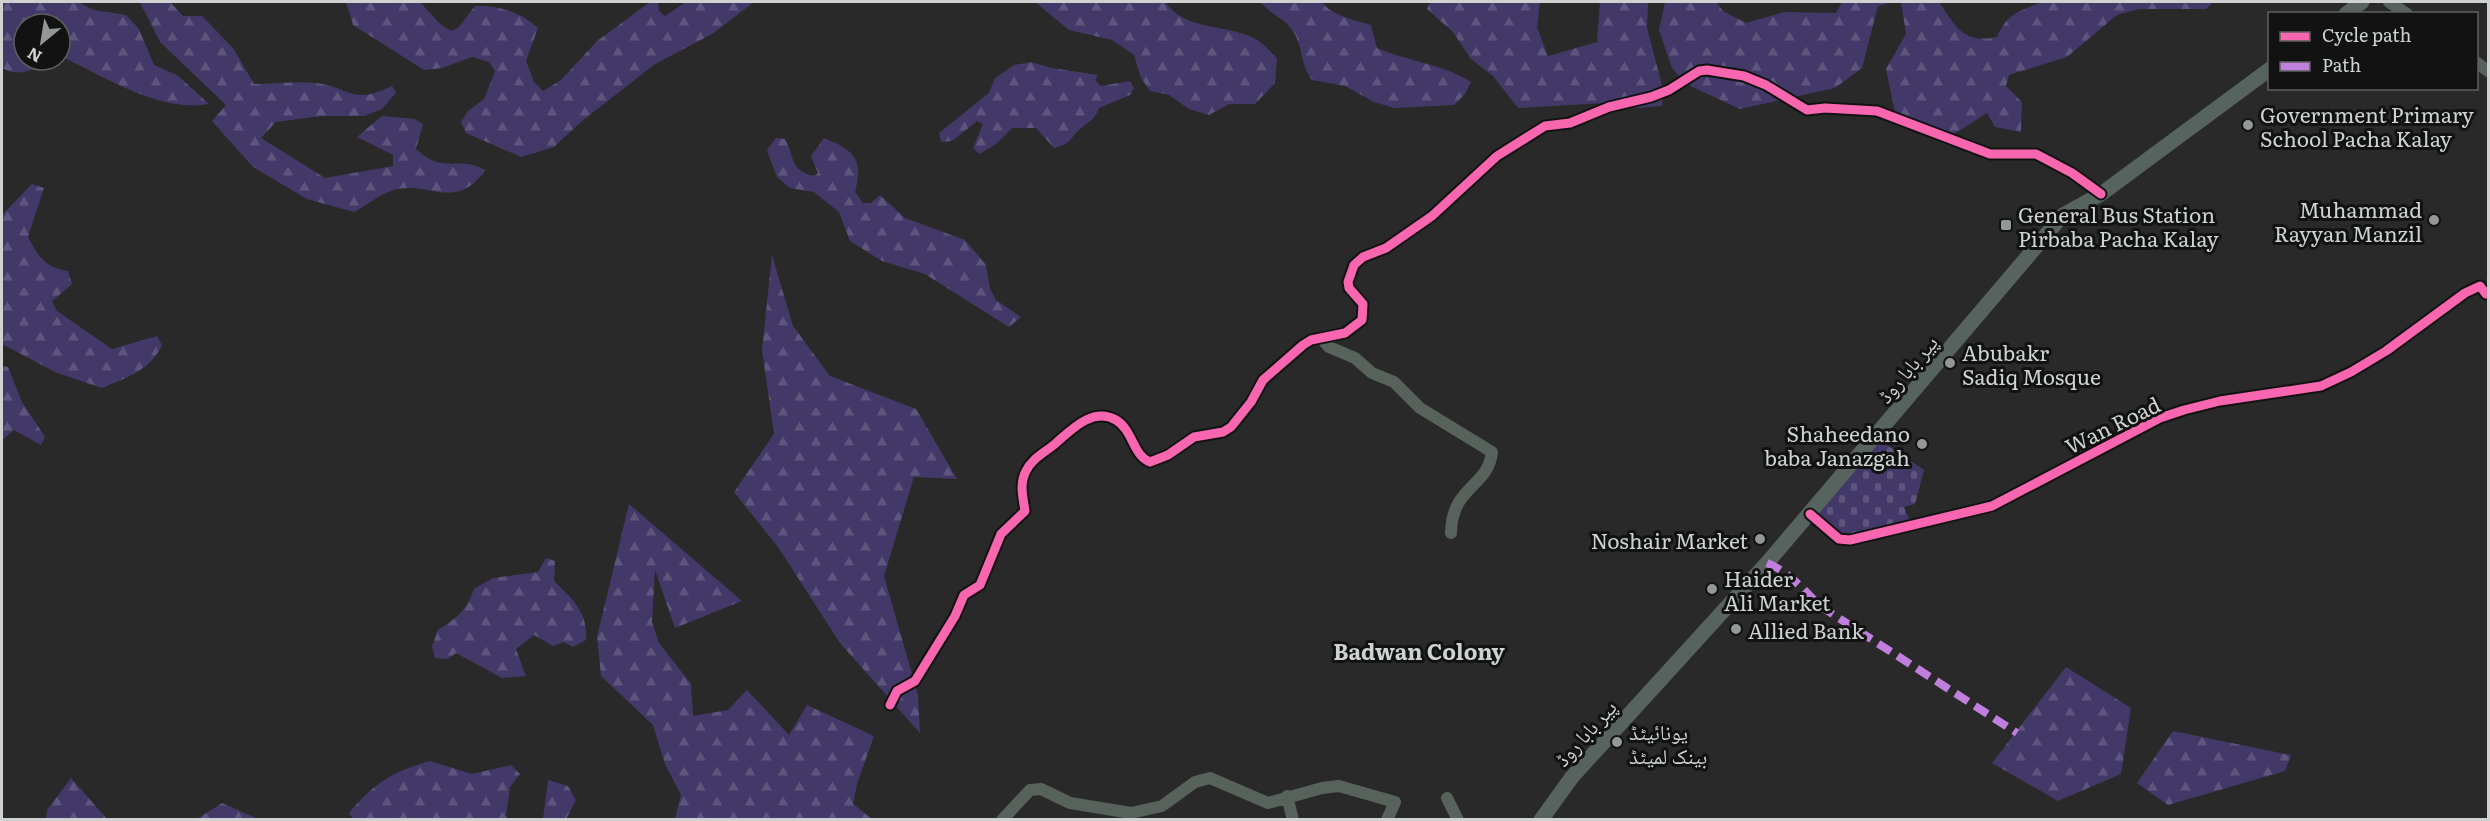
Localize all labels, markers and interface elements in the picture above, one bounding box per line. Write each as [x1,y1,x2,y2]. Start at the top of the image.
north arrow [12,12,72,72]
legend [2268,12,2478,90]
text: Cycle path [2322,21,2411,48]
text: N [22,42,46,70]
text: Path [2322,51,2361,78]
place label: Government Primary School Pacha Kalay [2260,98,2475,153]
marker: Government Primary School Pacha Kalay [2241,118,2255,132]
place label: Muhammad Rayyan Manzil [2274,193,2422,248]
place label: General Bus Station Pirbaba Pacha Kalay [2018,198,2219,253]
marker: Muhammad Rayyan Manzil [2427,213,2441,227]
marker: General Bus Station Pirbaba Pacha Kalay [1999,218,2013,232]
street label: پیر بابا روڈ [1868,327,1944,409]
place label: Abubakr Sadiq Mosque [1962,336,2101,391]
marker: Abubakr Sadiq Mosque [1943,356,1957,370]
street label: Wan Road [2059,387,2165,460]
place label: Shaheedano baba Janazgah [1764,417,1910,472]
marker: Shaheedano baba Janazgah [1915,437,1929,451]
place label: Noshair Market [1591,524,1749,555]
marker: Noshair Market [1753,532,1767,546]
place label: Haider Ali Market [1724,562,1831,617]
marker: Haider Ali Market [1705,582,1719,596]
place label: Allied Bank [1748,614,1864,645]
marker: Allied Bank [1729,622,1743,636]
district label: Badwan Colony [1333,634,1505,667]
street label: پیر بابا روڈ [1546,692,1622,772]
place label: یونائیٹڈ بینک لمیٹڈ [1629,715,1707,770]
marker: یونائیٹڈ بینک لمیٹڈ [1610,735,1624,749]

